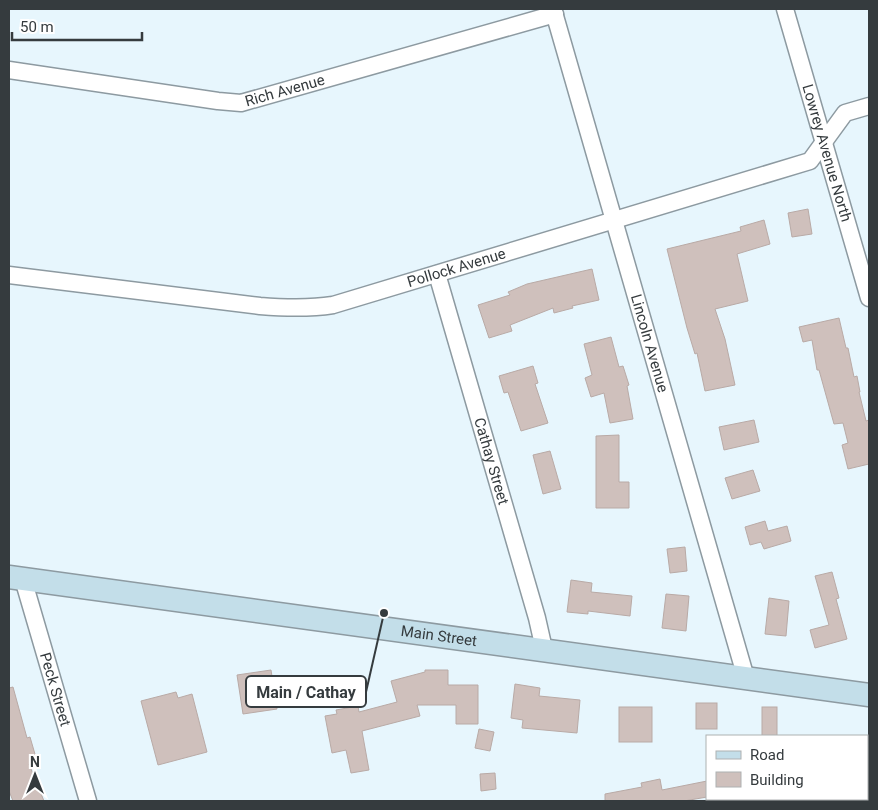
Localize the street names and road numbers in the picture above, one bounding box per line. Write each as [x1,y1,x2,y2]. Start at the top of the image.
street label: Rich Avenue [243,71,327,110]
street label: Lowrey Avenue North [798,82,855,224]
street label: Pollock Avenue [405,244,508,291]
street label: Lincoln Avenue [627,292,672,395]
street label: Cathay Street [470,416,513,507]
street label: Main Street [400,622,478,650]
street label: Peck Street [36,650,75,729]

